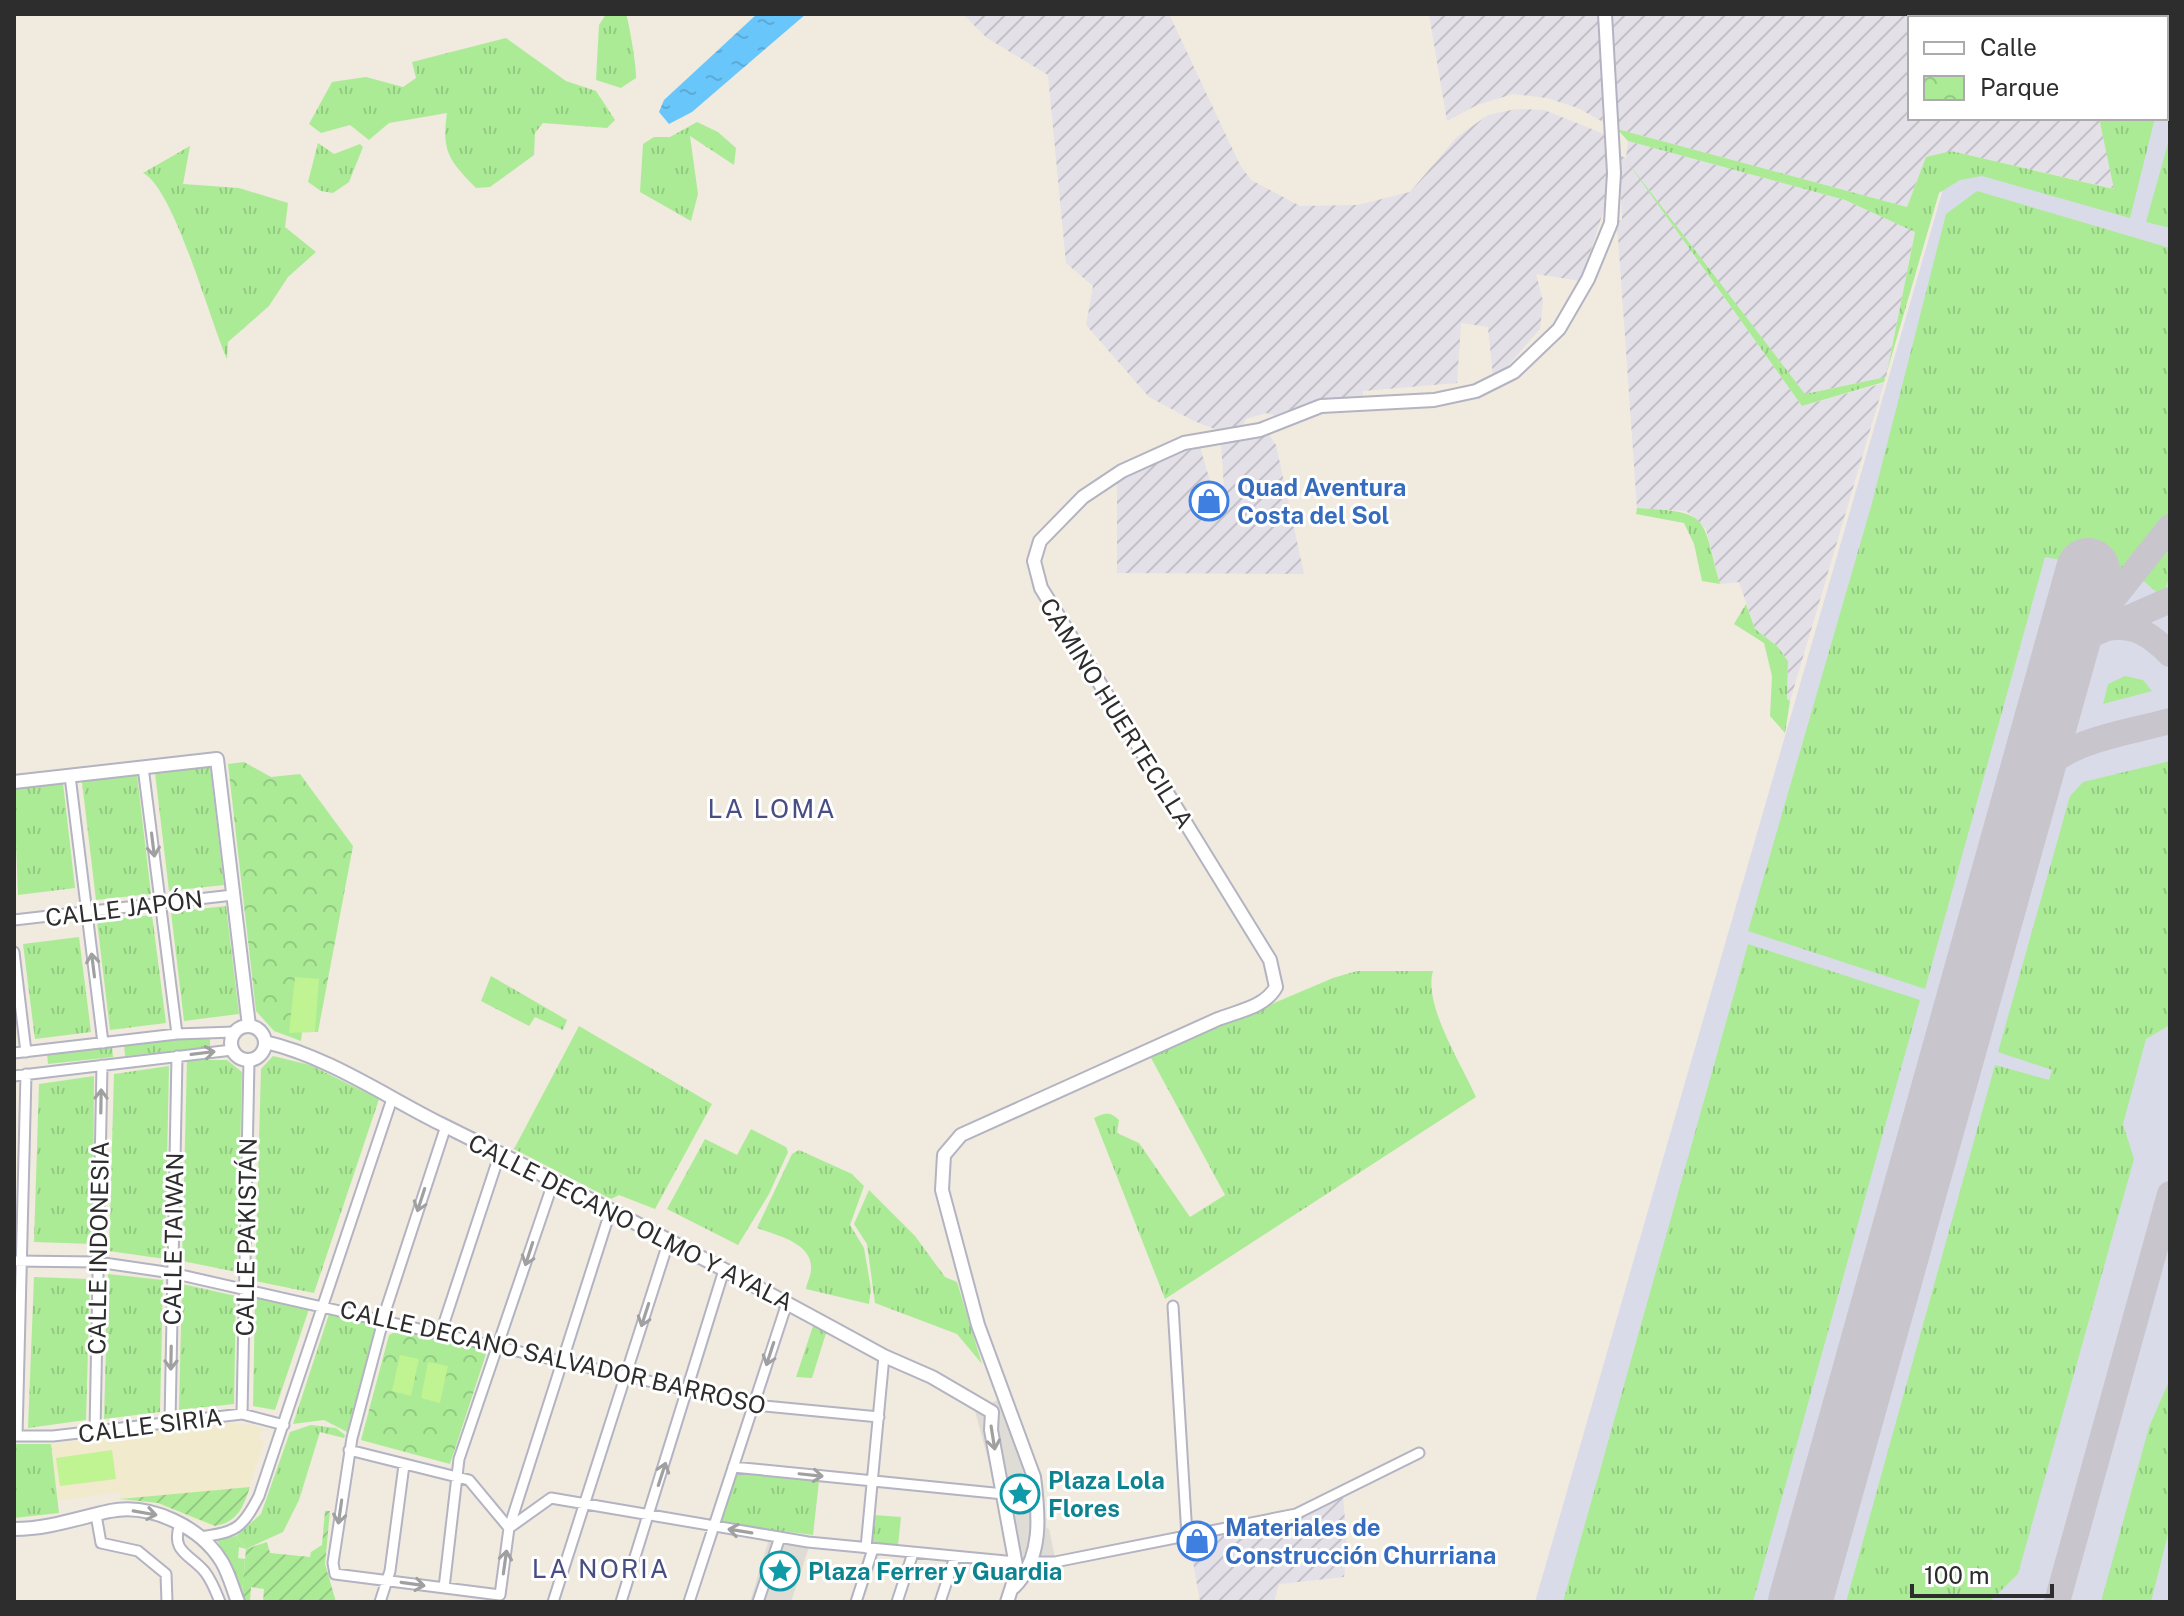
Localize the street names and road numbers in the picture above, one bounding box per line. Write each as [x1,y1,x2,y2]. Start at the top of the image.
street label: CAMINO HUERTECILLA [1035,593,1199,833]
street label: CALLE JAPÓN [44,884,204,932]
street label: CALLE DECANO OLMO Y AYALA [464,1128,798,1316]
street label: CALLE PAKISTÁN [230,1137,262,1337]
street label: CALLE INDONESIA [82,1141,114,1355]
street label: CALLE TAIWAN [157,1152,189,1326]
street label: CALLE DECANO SALVADOR BARROSO [337,1294,769,1420]
street label: CALLE SIRIA [77,1402,223,1448]

